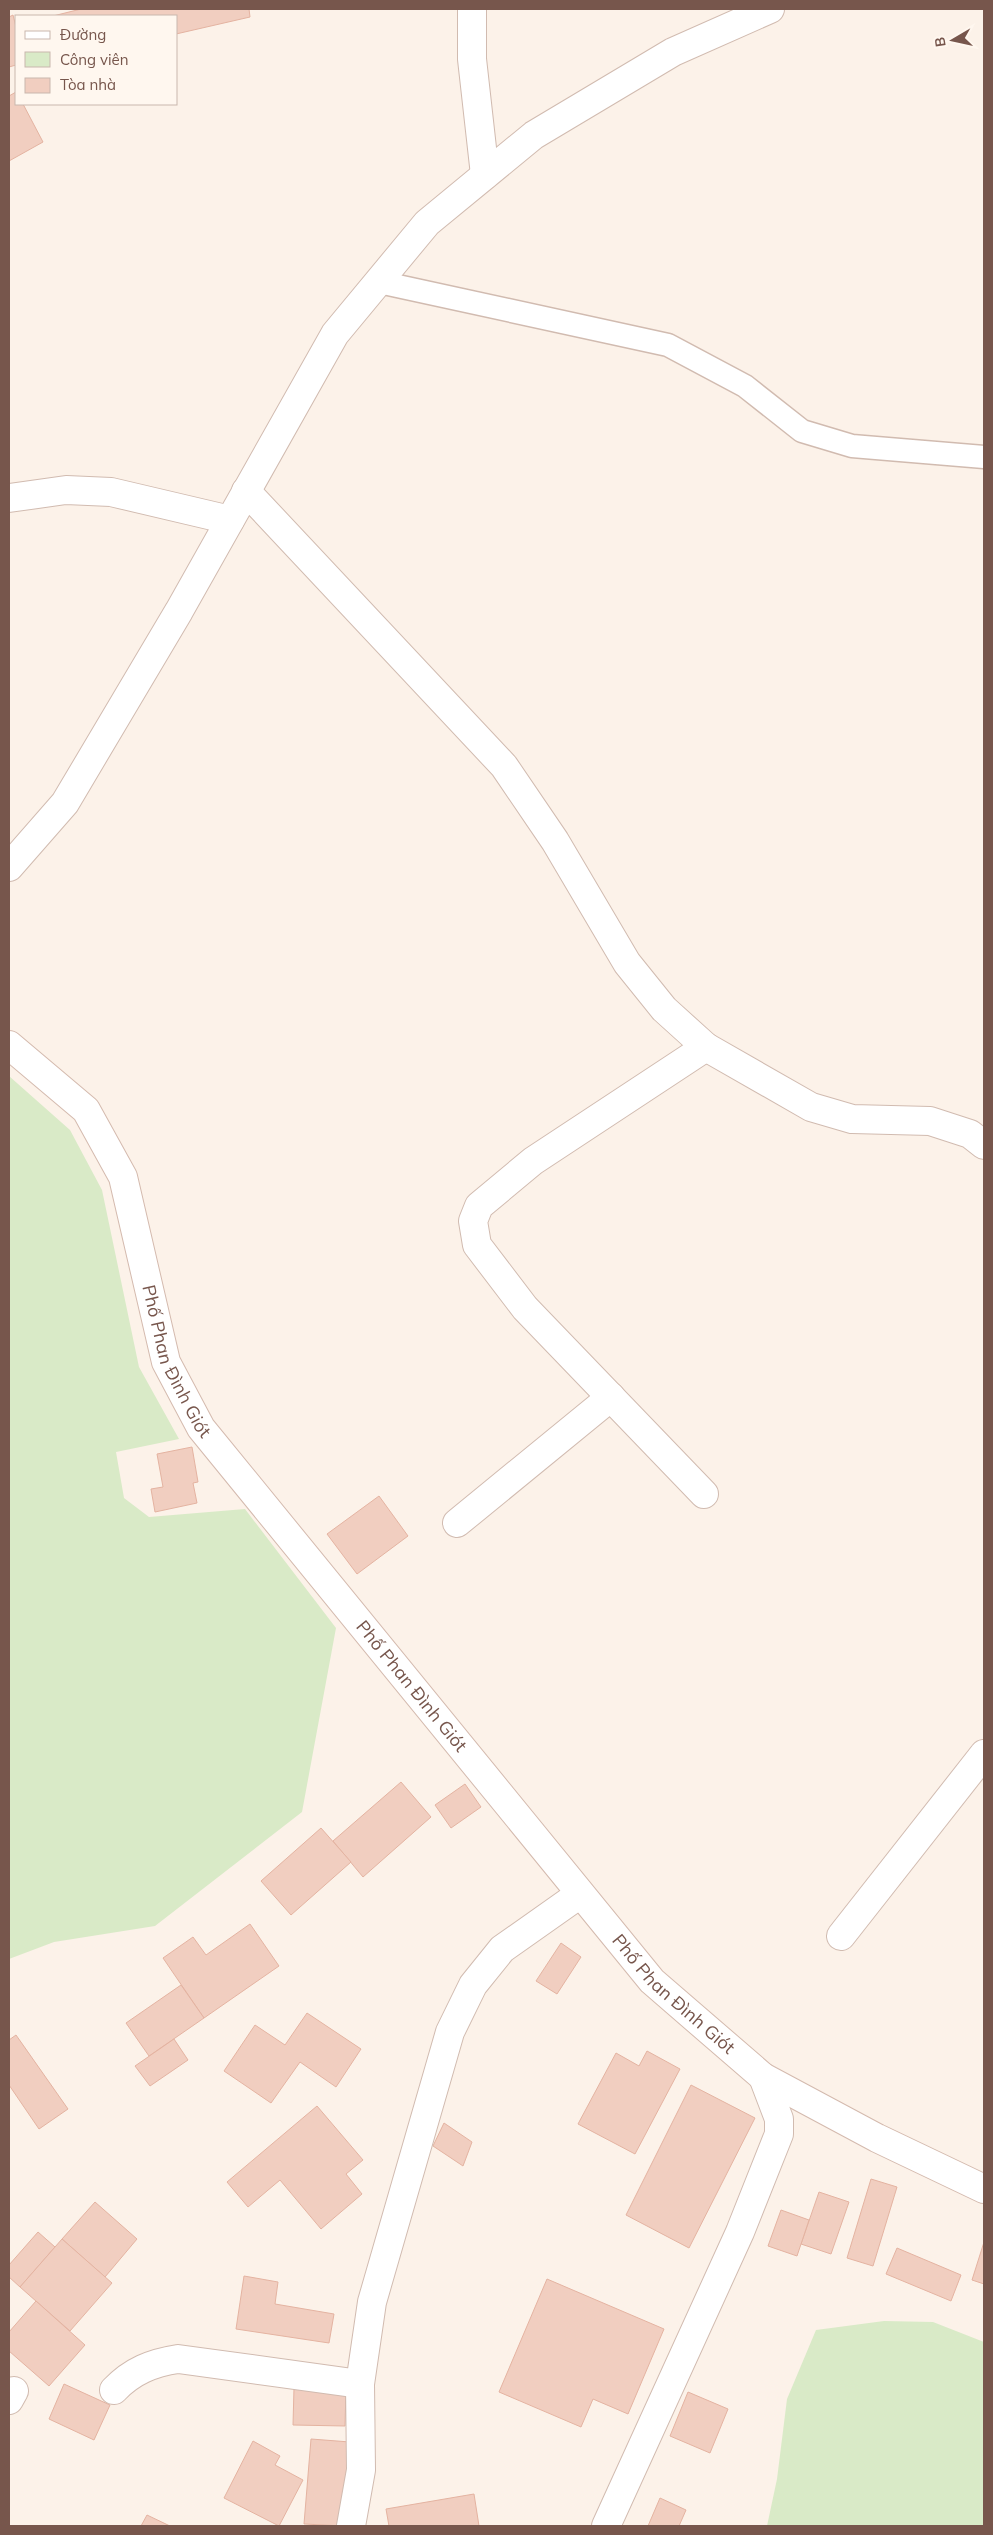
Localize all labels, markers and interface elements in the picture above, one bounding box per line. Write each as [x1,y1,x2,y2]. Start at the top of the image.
legend [15,15,178,105]
north arrow [928,15,978,65]
text: Đường [60,25,106,44]
text: B [930,36,950,48]
text: Công viên [60,50,129,69]
text: Tòa nhà [60,75,116,94]
street label: Phố Phan Đình Giót [137,1283,216,1442]
street label: Phố Phan Đình Giót [351,1615,472,1756]
street label: Phố Phan Đình Giót [607,1929,740,2059]

